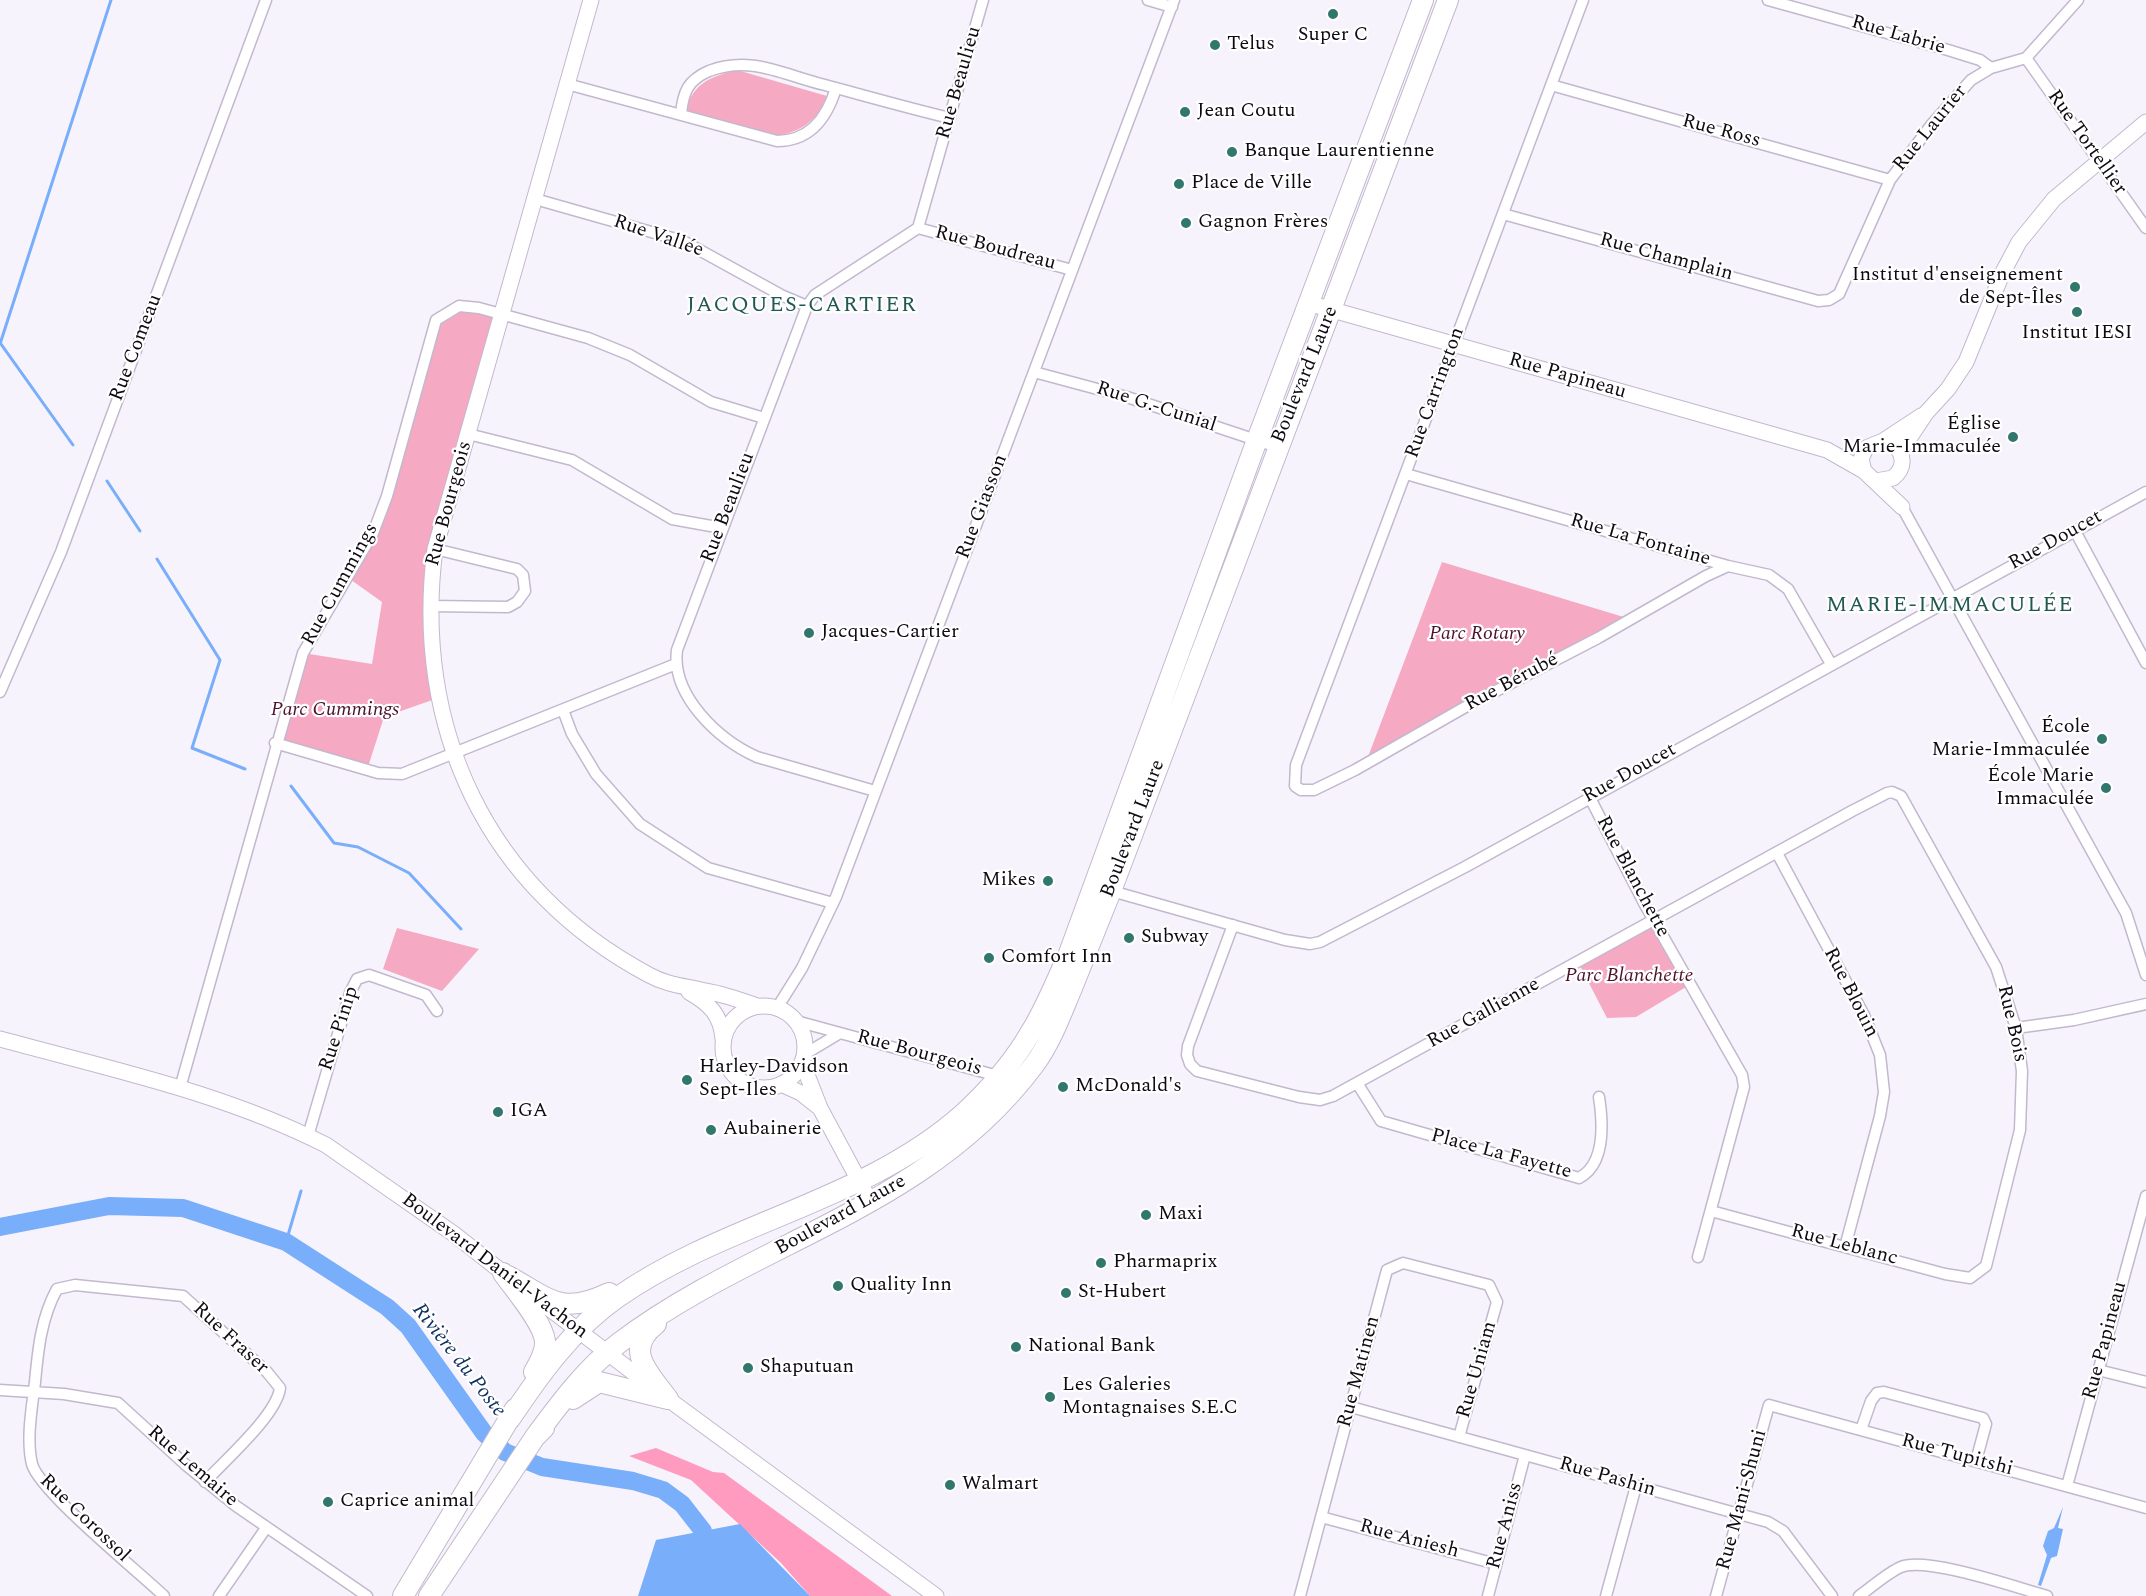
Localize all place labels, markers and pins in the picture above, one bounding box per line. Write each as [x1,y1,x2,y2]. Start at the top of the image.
marker: Super C [1326,7,1340,21]
place label: Super C [1298,24,1368,48]
place label: Telus [1227,33,1275,57]
marker: Telus [1208,38,1222,52]
place label: Jean Coutu [1197,100,1295,124]
marker: Jean Coutu [1178,105,1192,119]
place label: Banque Laurentienne [1244,140,1435,164]
marker: Banque Laurentienne [1225,145,1239,159]
place label: Place de Ville [1191,172,1312,196]
marker: Place de Ville [1172,177,1186,191]
place label: Gagnon Frères [1198,211,1328,235]
marker: Gagnon Frères [1179,216,1193,230]
place label: Institut d'enseignement de Sept-Îles [1852,264,2063,311]
marker: Institut d'enseignement de Sept-Îles [2068,280,2082,294]
marker: Institut IESI [2070,305,2084,319]
place label: Institut IESI [2022,322,2132,346]
place label: Église Marie-Immaculée [1843,413,2001,460]
marker: Église Marie-Immaculée [2006,430,2020,444]
place label: Jacques-Cartier [821,621,959,645]
marker: Jacques-Cartier [802,626,816,640]
place label: École Marie-Immaculée [1932,716,2090,763]
marker: École Marie-Immaculée [2095,732,2109,746]
place label: École Marie Immaculée [1987,765,2094,812]
marker: École Marie Immaculée [2099,781,2113,795]
place label: Mikes [981,869,1036,893]
marker: Mikes [1041,874,1055,888]
place label: Subway [1141,926,1208,950]
marker: Subway [1122,931,1136,945]
place label: Comfort Inn [1001,946,1112,970]
marker: Comfort Inn [982,951,996,965]
place label: Harley-Davidson Sept-Iles [699,1056,849,1103]
marker: Harley-Davidson Sept-Iles [680,1073,694,1087]
place label: McDonald's [1075,1075,1182,1099]
marker: McDonald's [1056,1080,1070,1094]
place label: IGA [510,1100,548,1124]
marker: IGA [491,1105,505,1119]
place label: Aubainerie [723,1118,821,1142]
marker: Aubainerie [704,1123,718,1137]
place label: Maxi [1158,1203,1203,1227]
marker: Maxi [1139,1208,1153,1222]
place label: Pharmaprix [1113,1251,1217,1275]
marker: Pharmaprix [1094,1256,1108,1270]
place label: Quality Inn [850,1274,952,1298]
marker: Quality Inn [831,1279,845,1293]
place label: St-Hubert [1078,1281,1166,1305]
marker: St-Hubert [1059,1286,1073,1300]
place label: National Bank [1028,1335,1156,1359]
marker: National Bank [1009,1340,1023,1354]
place label: Shaputuan [760,1356,854,1380]
marker: Shaputuan [741,1361,755,1375]
place label: Les Galeries Montagnaises S.E.C [1062,1374,1238,1421]
marker: Les Galeries Montagnaises S.E.C [1043,1390,1057,1404]
place label: Walmart [962,1473,1039,1497]
marker: Walmart [943,1478,957,1492]
place label: Caprice animal [340,1490,474,1514]
marker: Caprice animal [321,1495,335,1509]

